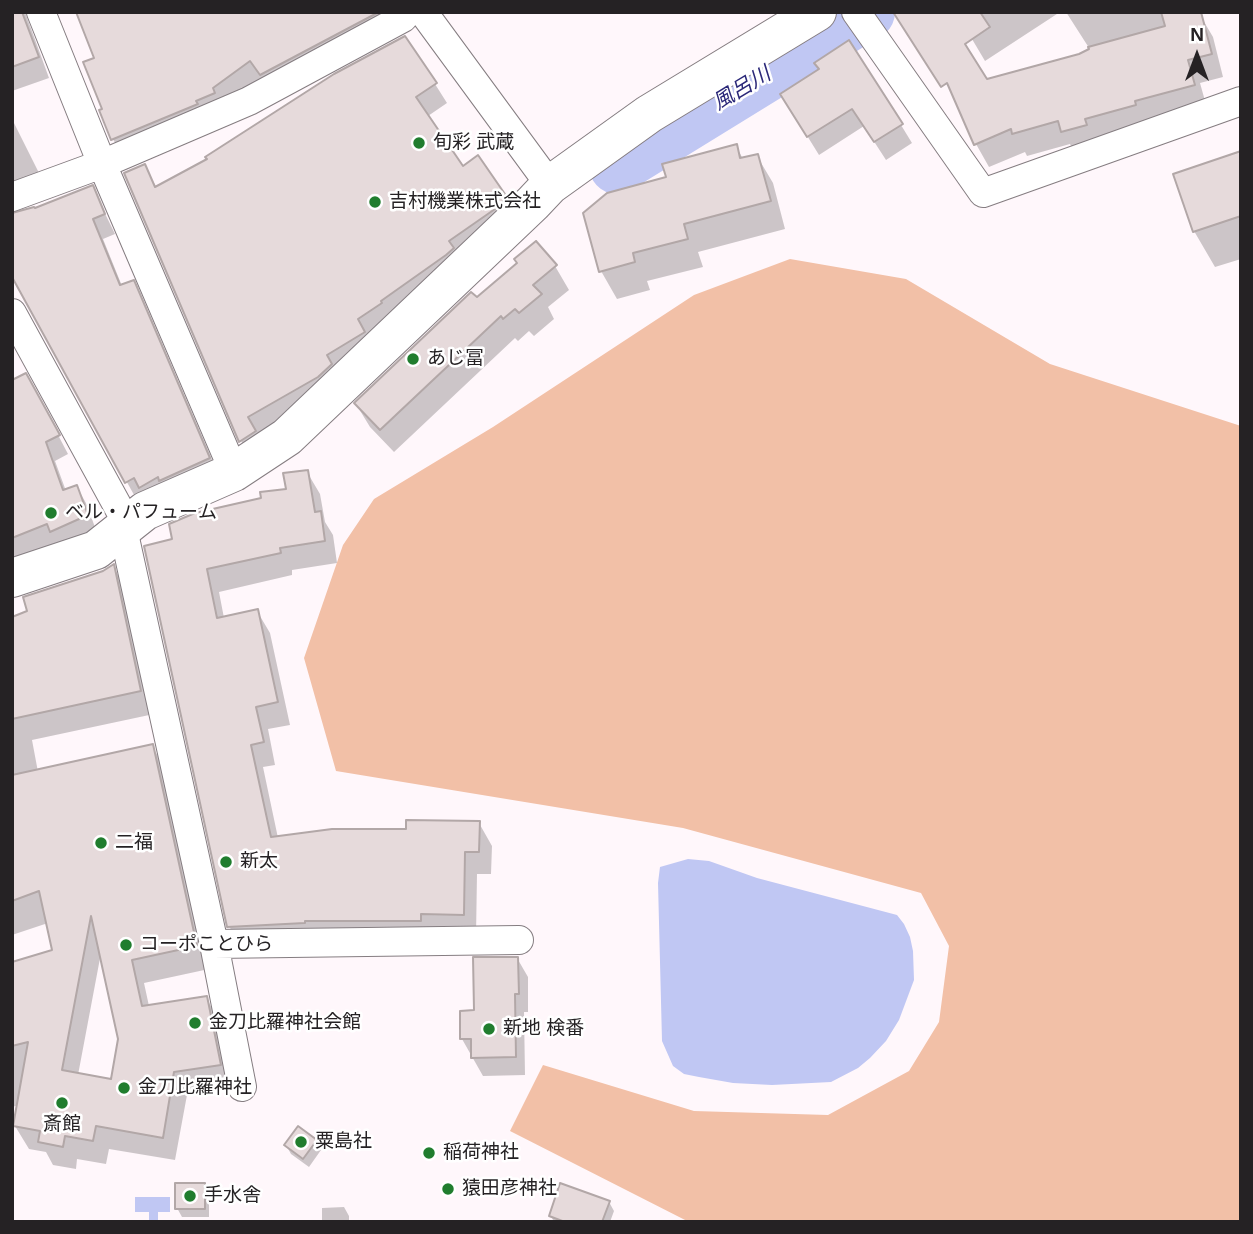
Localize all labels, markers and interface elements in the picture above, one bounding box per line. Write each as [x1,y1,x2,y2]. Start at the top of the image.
north arrow [1162,21,1232,91]
text: N [1190,24,1204,45]
water label: 風呂川 [709,62,775,116]
place label: 旬彩 武蔵 [433,132,514,154]
marker: 旬彩 武蔵 [411,135,427,151]
place label: 吉村機業株式会社 [389,191,541,213]
marker: 吉村機業株式会社 [367,194,383,210]
place label: あじ冨 [427,348,484,370]
marker: あじ冨 [405,351,421,367]
place label: ベル・パフューム [65,502,217,524]
marker: ベル・パフューム [43,505,59,521]
place label: 二福 [115,832,153,854]
marker: 二福 [93,835,109,851]
place label: 新太 [240,851,278,873]
marker: 新太 [218,854,234,870]
place label: コーポことひら [140,934,273,956]
marker: コーポことひら [118,937,134,953]
place label: 金刀比羅神社会館 [209,1012,361,1034]
marker: 金刀比羅神社会館 [187,1015,203,1031]
place label: 新地 検番 [503,1018,584,1040]
marker: 新地 検番 [481,1021,497,1037]
place label: 金刀比羅神社 [138,1077,252,1099]
marker: 金刀比羅神社 [116,1080,132,1096]
marker: 斎館 [54,1095,70,1111]
place label: 斎館 [43,1114,81,1136]
place label: 粟島社 [315,1131,372,1153]
marker: 粟島社 [293,1134,309,1150]
place label: 稲荷神社 [443,1142,519,1164]
marker: 稲荷神社 [421,1145,437,1161]
place label: 猿田彦神社 [462,1178,557,1200]
marker: 猿田彦神社 [440,1181,456,1197]
place label: 手水舎 [204,1185,261,1207]
marker: 手水舎 [182,1188,198,1204]

